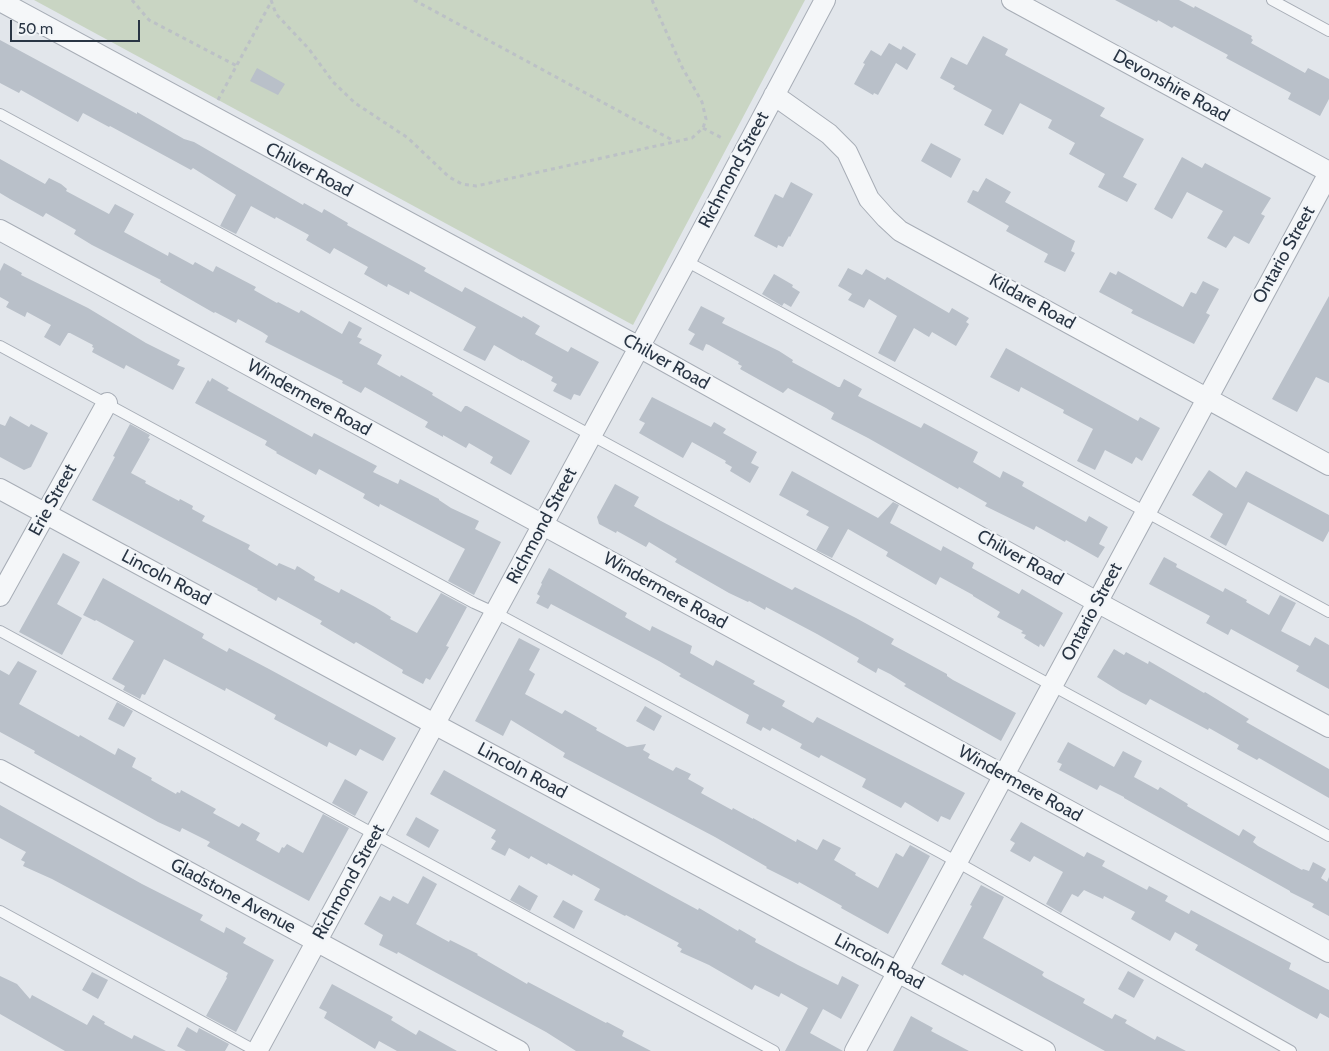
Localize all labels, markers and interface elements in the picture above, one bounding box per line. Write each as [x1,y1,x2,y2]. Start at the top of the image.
scale bar [12,10,142,42]
text: 50 m [18,20,53,38]
street label: Devonshire Road [1109,45,1233,127]
street label: Richmond Street [694,108,774,232]
street label: Chilver Road [262,138,356,202]
street label: Ontario Street [1248,203,1320,307]
street label: Kildare Road [985,270,1079,334]
street label: Chilver Road [619,329,713,395]
street label: Windermere Road [243,355,375,441]
street label: Erie Street [24,460,82,540]
street label: Richmond Street [502,464,582,588]
street label: Chilver Road [973,525,1067,591]
street label: Lincoln Road [118,545,214,611]
street label: Windermere Road [599,548,731,634]
street label: Ontario Street [1057,559,1127,665]
street label: Lincoln Road [474,738,570,804]
street label: Windermere Road [954,741,1086,827]
street label: Richmond Street [308,821,390,943]
street label: Gladstone Avenue [167,854,299,938]
street label: Lincoln Road [831,929,927,995]

